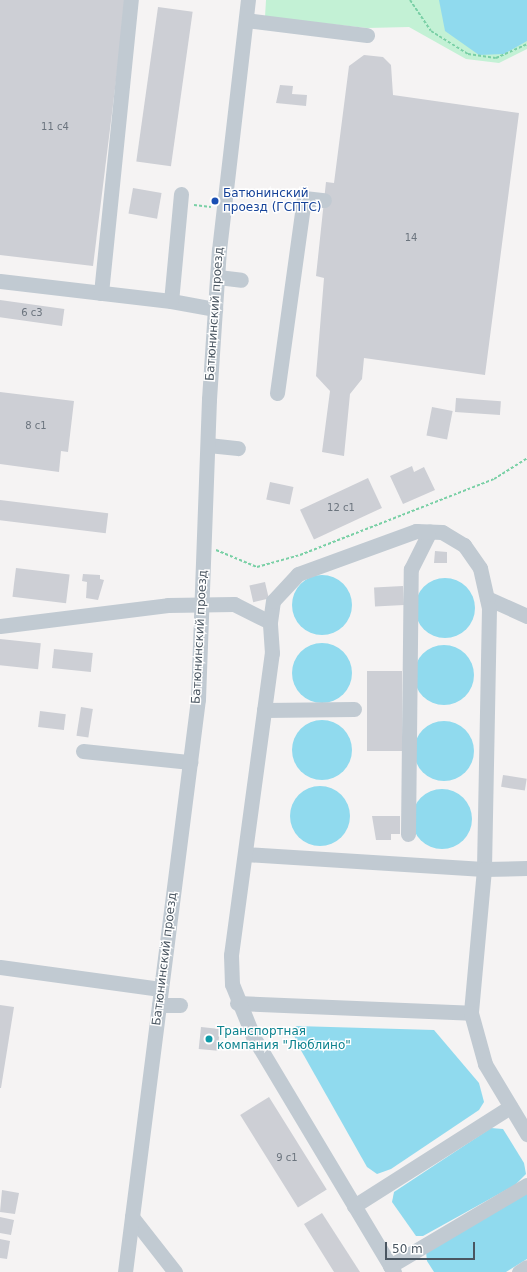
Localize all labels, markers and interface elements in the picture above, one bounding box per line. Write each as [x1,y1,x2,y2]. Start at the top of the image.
house number: 11 с4 [41,121,69,133]
place label: Батюнинский проезд (ГСПТС) [223,187,321,215]
marker: Батюнинский проезд (ГСПТС) [210,196,220,206]
house number: 14 [405,232,417,244]
street label: Батюнинский проезд [203,247,227,381]
house number: 6 с3 [21,307,43,319]
house number: 8 с1 [25,420,47,432]
house number: 12 с1 [327,502,355,514]
street label: Батюнинский проезд [189,570,211,704]
street label: Батюнинский проезд [150,891,180,1027]
place label: Транспортная компания "Люблино" [217,1025,351,1053]
marker: Транспортная компания "Люблино" [204,1034,214,1044]
house number: 9 с1 [276,1152,298,1164]
scale bar [387,1234,477,1260]
text: 50 m [392,1242,423,1256]

